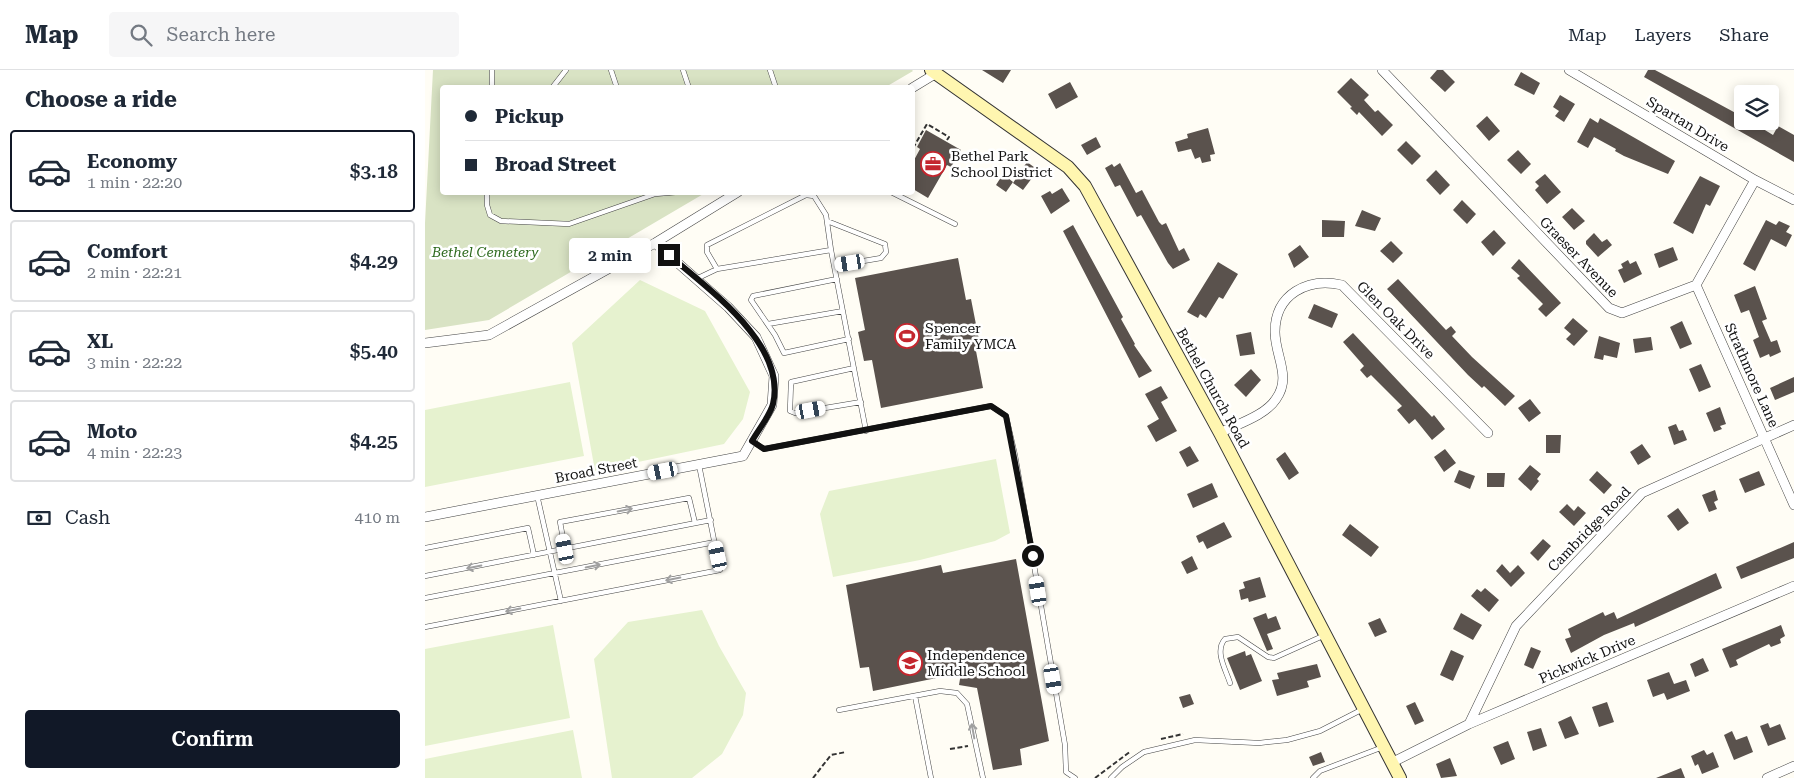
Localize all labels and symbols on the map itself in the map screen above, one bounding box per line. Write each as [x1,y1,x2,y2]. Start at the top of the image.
street label: Spartan Drive [1644,93,1732,155]
place label: Bethel Park School District [951,148,1052,180]
office icon: Bethel Park School District [920,151,946,177]
street label: Graeser Avenue [1537,214,1622,301]
callout: 2 min [569,238,651,272]
park label: Bethel Cemetery [431,244,539,260]
route end [658,244,680,266]
car [834,253,865,273]
street label: Glen Oak Drive [1354,278,1438,362]
place label: Spencer Family YMCA [925,320,1017,352]
street label: Strathmore Lane [1722,320,1782,430]
sports icon: Spencer Family YMCA [894,323,920,349]
street label: Bethel Church Road [1173,325,1253,451]
car [794,400,827,420]
street label: Broad Street [553,454,639,486]
car [646,461,679,481]
street label: Cambridge Road [1544,483,1634,575]
one-way arrow [617,505,633,515]
car [554,533,575,565]
car [707,540,728,572]
route start [1022,545,1044,567]
one-way arrow [585,561,601,570]
one-way arrow [466,562,482,572]
one-way arrow [665,575,681,585]
car [1028,575,1047,607]
one-way arrow [505,606,521,615]
street label: Pickwick Drive [1537,631,1638,686]
place label: Independence Middle School [927,647,1026,679]
school or university icon: Independence Middle School [897,650,923,676]
car [1043,663,1062,695]
one-way arrow [967,723,977,739]

